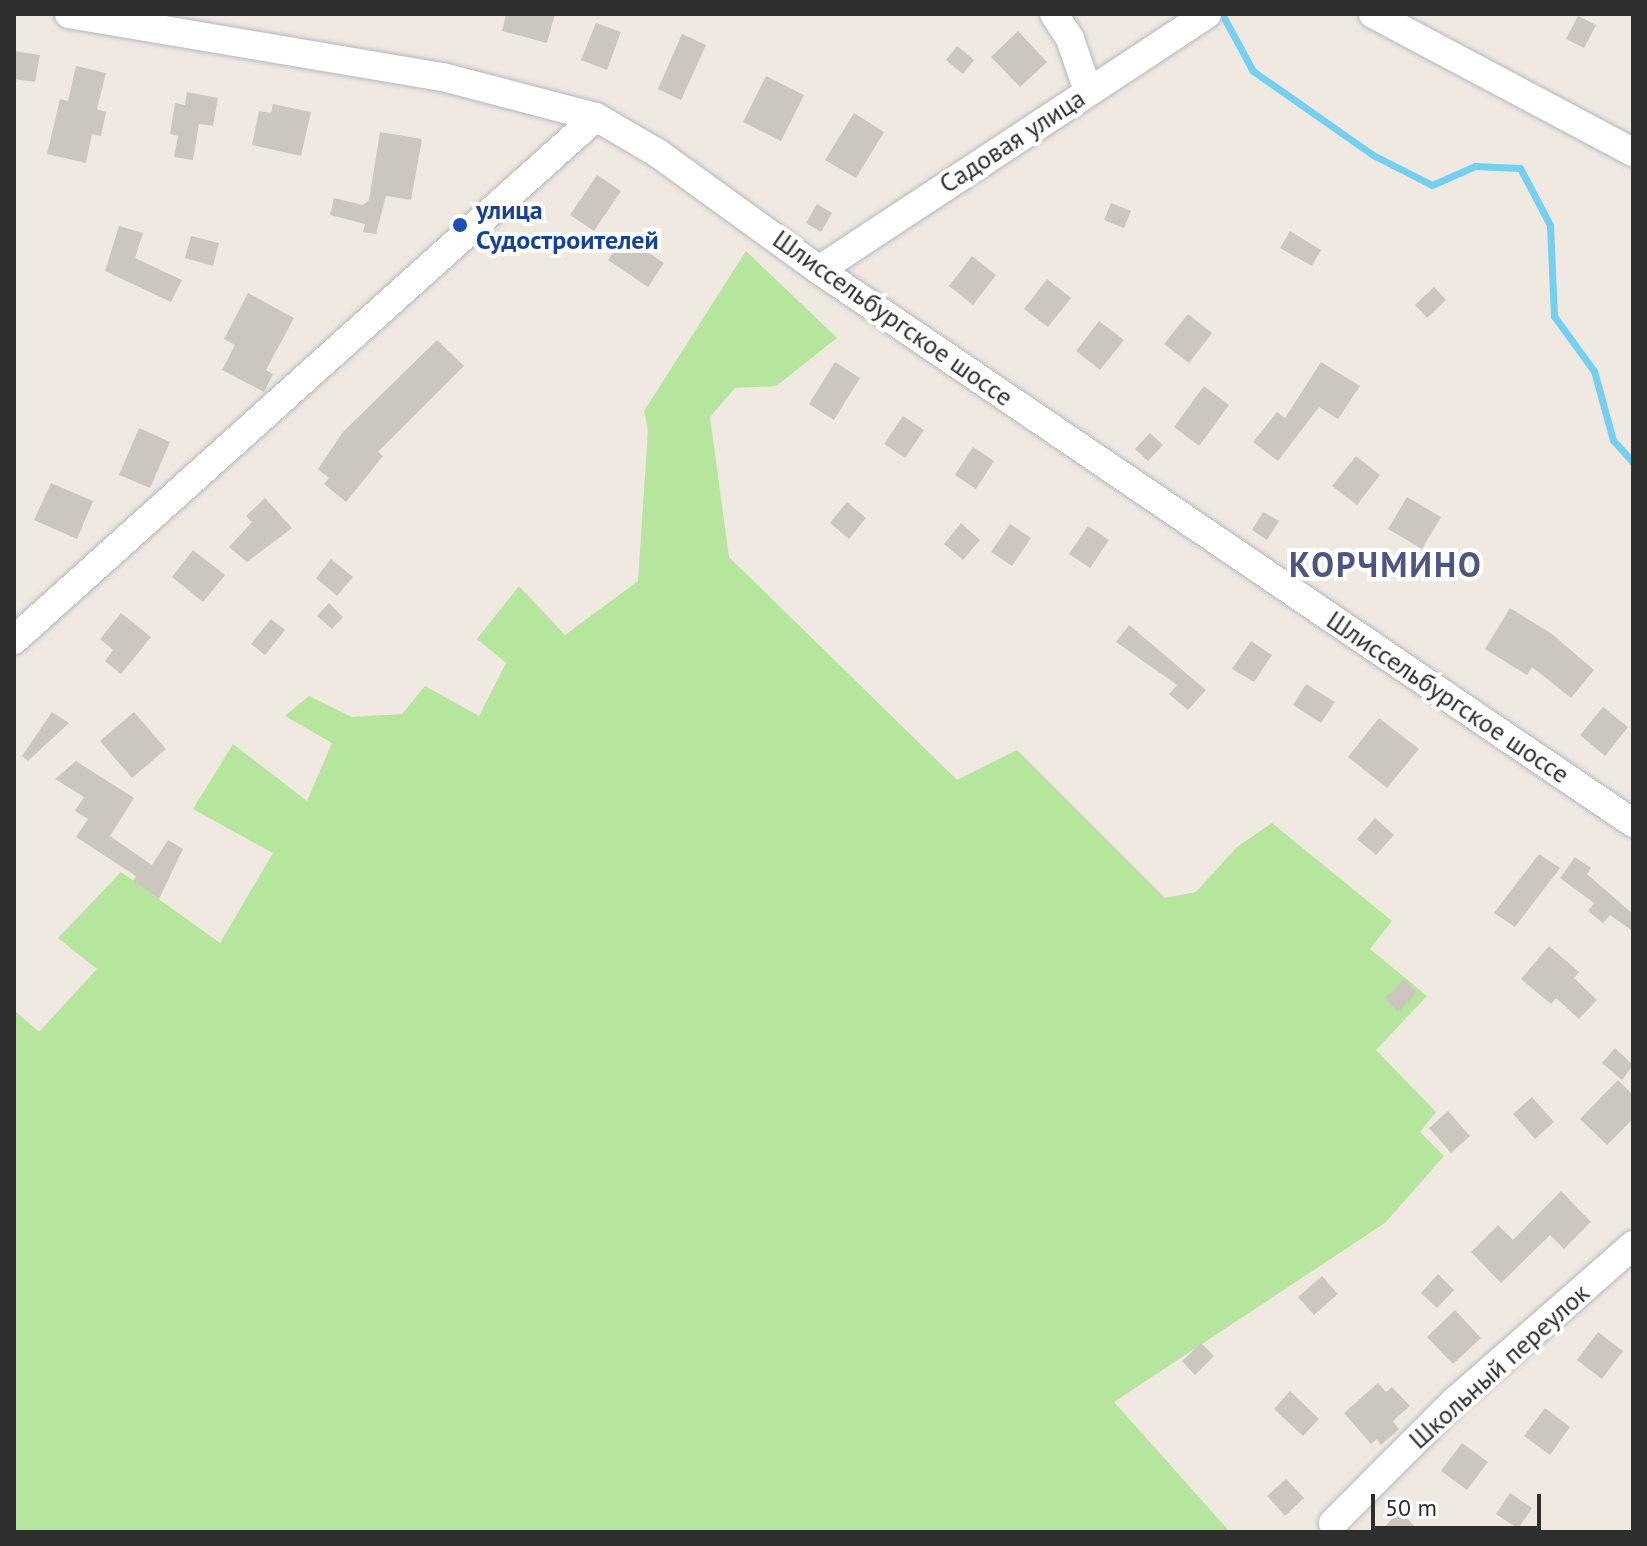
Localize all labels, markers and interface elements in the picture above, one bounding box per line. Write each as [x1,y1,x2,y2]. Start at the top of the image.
street label: Садовая улица [933,82,1091,200]
place label: улица Судостроителей [476,194,659,256]
marker: улица Судостроителей [451,216,469,234]
street label: Шлиссельбургское шоссе [767,223,1019,413]
district label: КОРЧМИНО [1289,545,1483,585]
street label: Шлиссельбургское шоссе [1321,604,1575,790]
street label: Школьный переулок [1403,1277,1595,1455]
scale bar [1375,1478,1545,1528]
text: 50 m [1385,1492,1437,1523]

